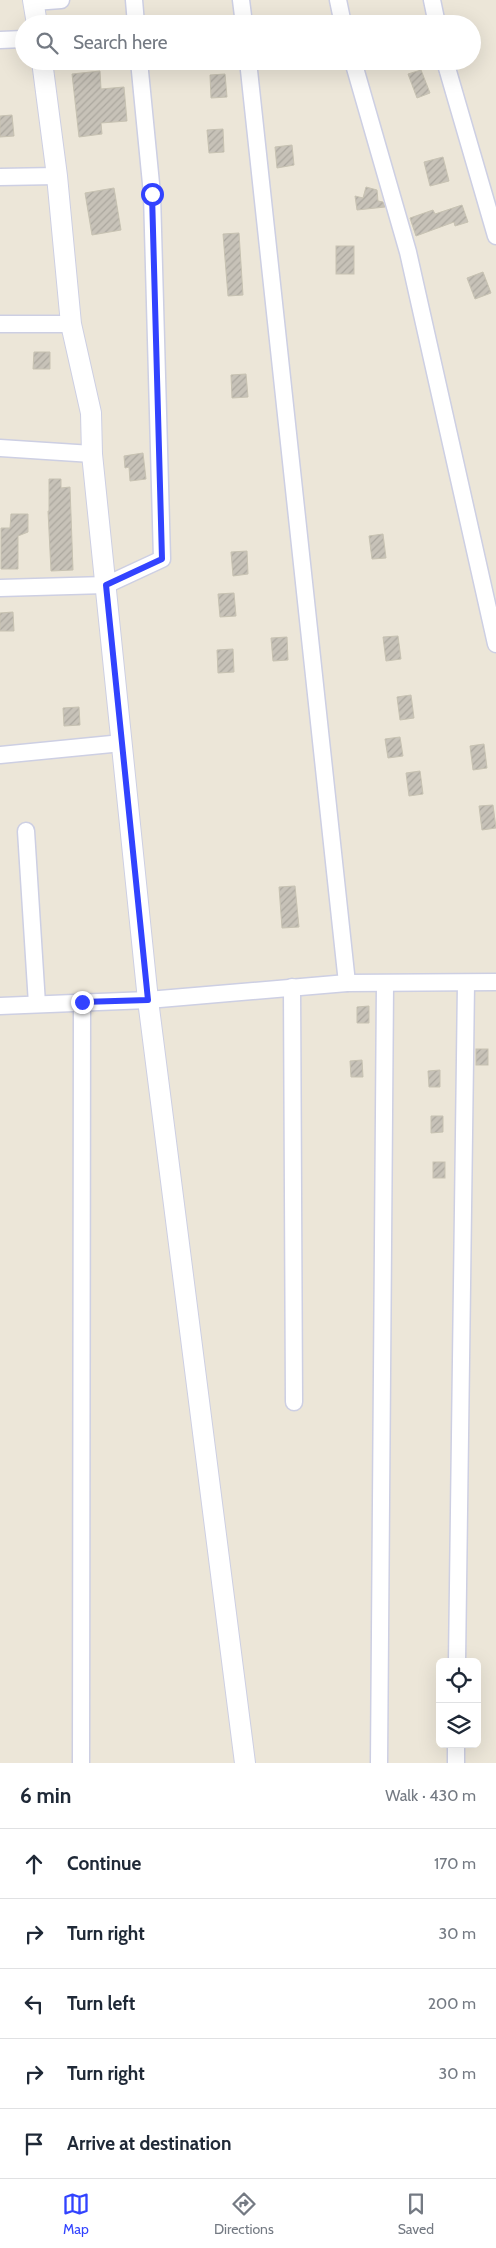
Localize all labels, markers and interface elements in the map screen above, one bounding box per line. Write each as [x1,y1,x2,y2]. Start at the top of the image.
search box [15,15,481,70]
icon: search [33,29,61,57]
text: Search here [73,31,167,54]
route start [141,183,164,206]
route end [71,991,94,1014]
map controls [436,1658,481,1748]
button: locate [436,1658,481,1703]
button: layers [436,1703,481,1748]
text: 6 min [20,1783,71,1808]
text: Walk · 430 m [385,1786,476,1805]
icon: ahead [20,1850,48,1878]
text: Continue [67,1852,141,1875]
text: 170 m [434,1854,476,1873]
icon: right [20,1920,48,1948]
text: Turn right [67,1922,145,1945]
text: 30 m [439,1924,476,1943]
icon: left [20,1990,48,2018]
text: Turn left [67,1992,135,2015]
text: 200 m [428,1994,476,2013]
icon: right [20,2060,48,2088]
text: Turn right [67,2062,145,2085]
text: 30 m [439,2064,476,2083]
icon: arrive [20,2130,48,2158]
text: Arrive at destination [67,2132,231,2155]
tab: Map [62,2190,90,2238]
tab: Directions [214,2190,274,2238]
tab: Saved [398,2190,434,2238]

